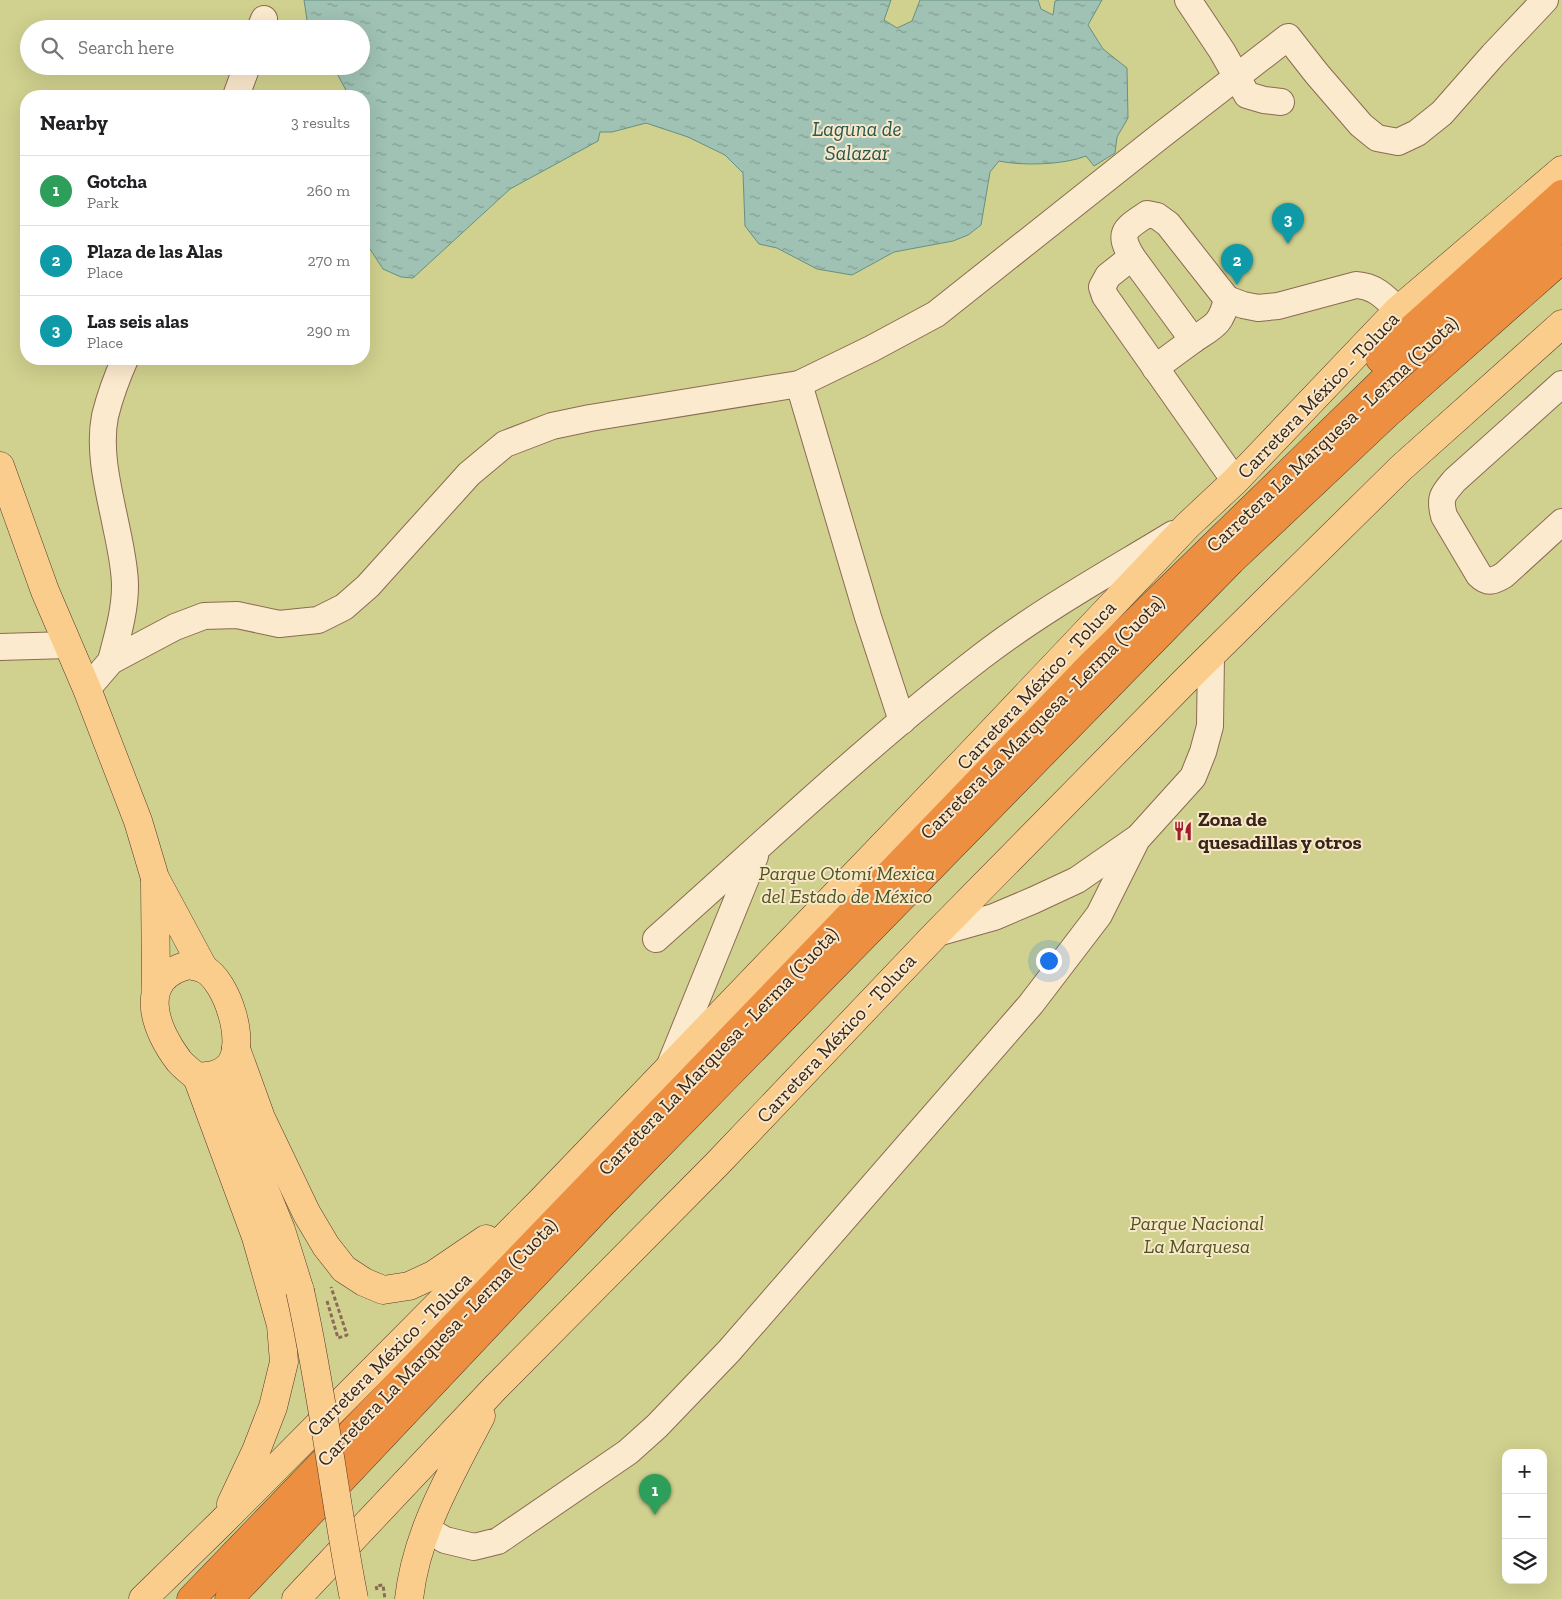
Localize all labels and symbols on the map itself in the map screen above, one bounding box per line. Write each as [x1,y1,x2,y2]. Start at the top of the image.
water label: Laguna de Salazar [812,116,902,165]
pin: 3 [1272,203,1304,244]
pin: 2 [1221,244,1253,285]
street label: Carretera México - Toluca [1232,306,1404,483]
street label: Carretera La Marquesa - Lerma (Cuota) [1201,311,1463,557]
street label: Carretera La Marquesa - Lerma (Cuota) [915,590,1169,844]
street label: Carretera México - Toluca [951,595,1121,775]
place label: Zona de quesadillas y otros [1198,807,1362,854]
restaurant icon: Zona de quesadillas y otros [1172,820,1194,842]
park label: Parque Otomí Mexica del Estado de México [759,861,935,908]
street label: Carretera La Marquesa - Lerma (Cuota) [593,922,843,1180]
street label: Carretera México - Toluca [751,948,921,1128]
your location [1036,948,1062,974]
park label: Parque Nacional La Marquesa [1130,1211,1264,1258]
street label: Carretera La Marquesa - Lerma (Cuota) [312,1213,562,1471]
street label: Carretera México - Toluca [302,1267,476,1441]
pin: 1 [639,1474,671,1515]

